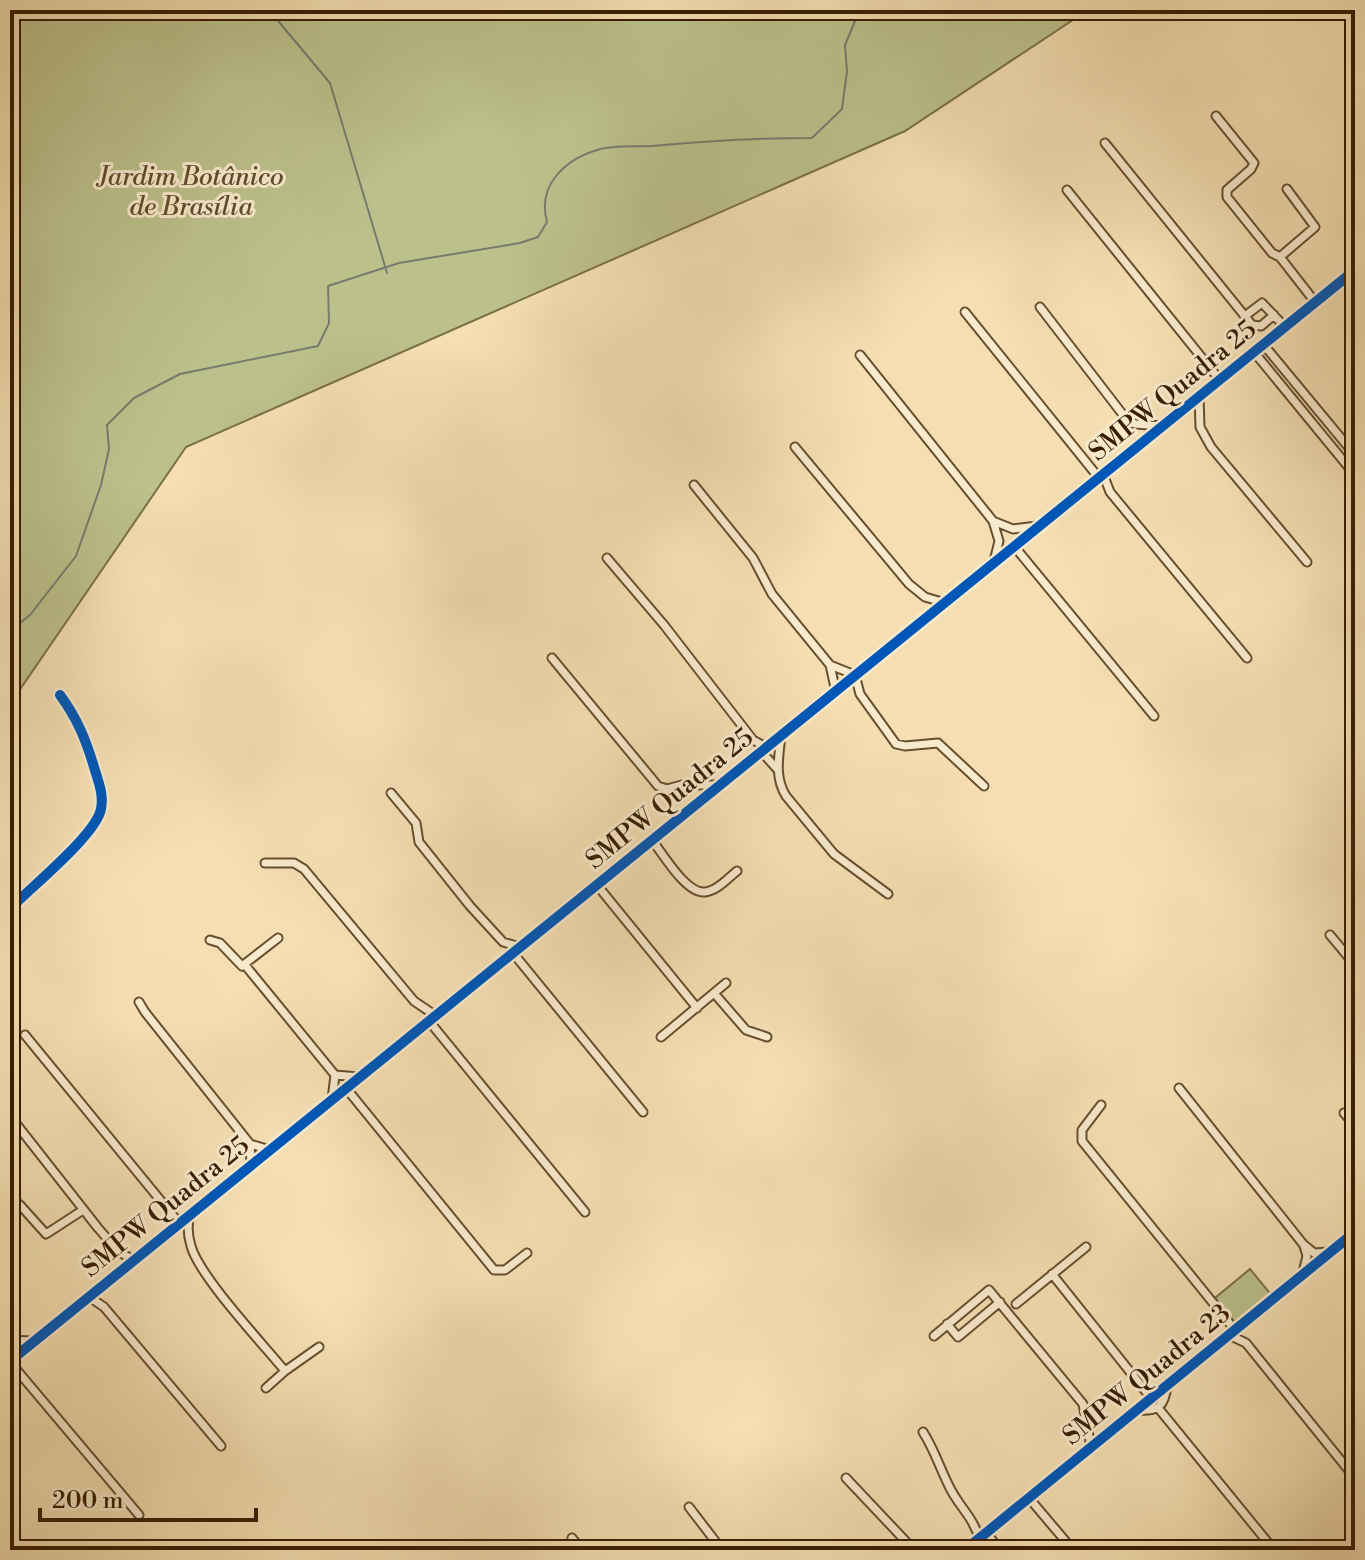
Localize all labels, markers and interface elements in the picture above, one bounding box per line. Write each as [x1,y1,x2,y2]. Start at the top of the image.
park label: Jardim Botânico de Brasília [95,161,284,223]
street label: SMPW Quadra 25 [1082,313,1263,468]
street label: SMPW Quadra 25 [579,721,760,876]
street label: SMPW Quadra 25 [75,1129,256,1284]
street label: SMPW Quadra 23 [1056,1297,1237,1452]
scale bar [40,1472,256,1522]
text: 200 m [52,1486,123,1516]

